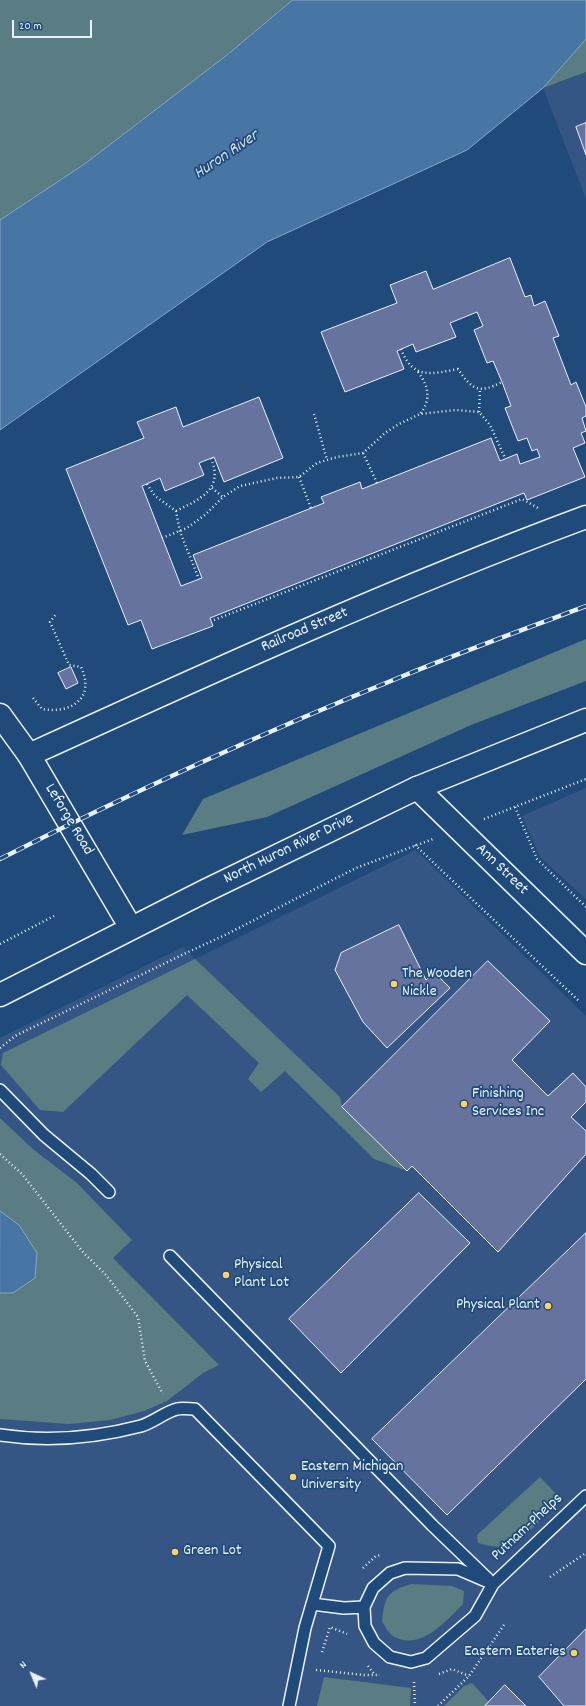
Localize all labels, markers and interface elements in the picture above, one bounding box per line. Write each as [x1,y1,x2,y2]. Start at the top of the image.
scale bar [14,12,94,38]
text: 20 m [19,18,42,35]
water label: Huron River [191,127,263,185]
street label: Railroad Street [259,604,351,658]
street label: Leforge Road [39,781,97,859]
street label: North Huron River Drive [221,810,357,890]
street label: Ann Street [471,840,531,900]
place label: The Wooden Nickle [402,965,472,1003]
marker: The Wooden Nickle [389,979,399,989]
place label: Finishing Services Inc [472,1085,544,1123]
marker: Finishing Services Inc [459,1099,469,1109]
place label: Physical Plant Lot [234,1256,289,1294]
marker: Physical Plant Lot [221,1270,231,1280]
place label: Physical Plant [456,1296,540,1316]
marker: Physical Plant [543,1301,553,1311]
place label: Eastern Michigan University [301,1458,403,1496]
marker: Eastern Michigan University [288,1472,298,1482]
street label: Putnam-Phelps [488,1490,568,1566]
place label: Green Lot [183,1542,242,1562]
marker: Green Lot [170,1547,180,1557]
place label: Eastern Eateries [464,1643,566,1663]
marker: Eastern Eateries [569,1648,579,1658]
north arrow [12,1654,52,1694]
text: N [16,1658,31,1673]

